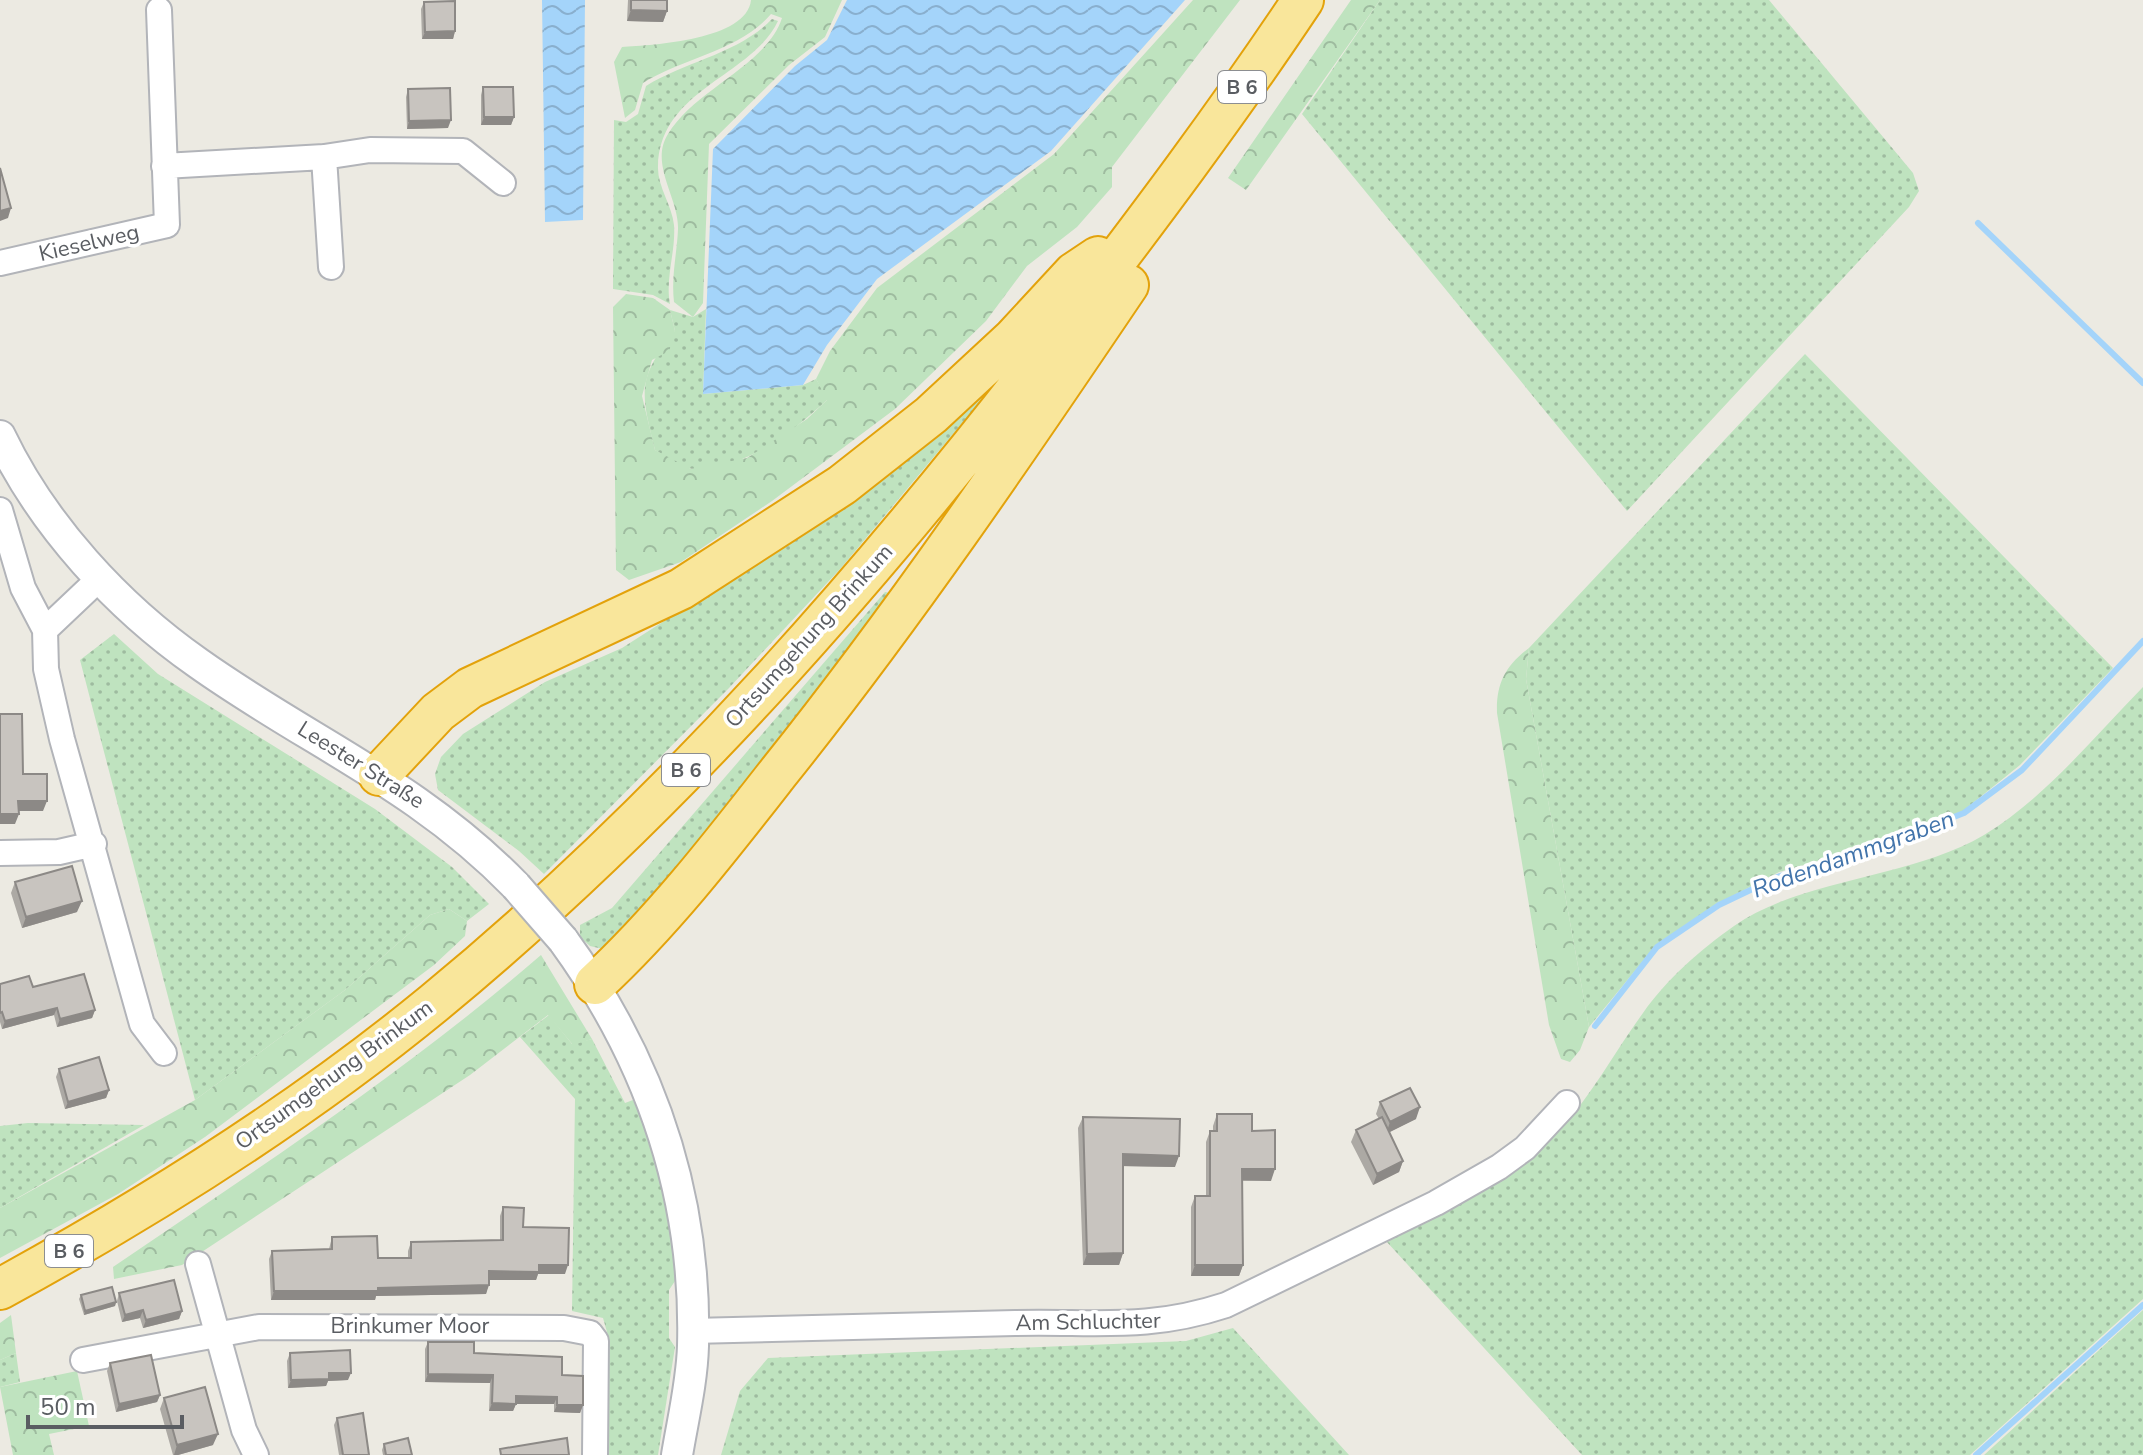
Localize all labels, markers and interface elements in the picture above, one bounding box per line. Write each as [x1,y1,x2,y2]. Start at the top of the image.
road number: B 6 [1218,71,1266,103]
street label: Kieselweg [36,217,142,269]
street label: Ortsumgehung Brinkum [718,538,900,734]
street label: Leester Straße [292,714,430,816]
road number: B 6 [662,754,710,786]
water label: Rodendammgraben [1747,803,1959,905]
street label: Ortsumgehung Brinkum [229,993,439,1157]
road number: B 6 [45,1235,93,1267]
street label: Am Schluchter [1015,1306,1161,1338]
street label: Brinkumer Moor [331,1311,490,1341]
scale bar [28,1379,182,1429]
text: 50 m [40,1391,96,1423]

